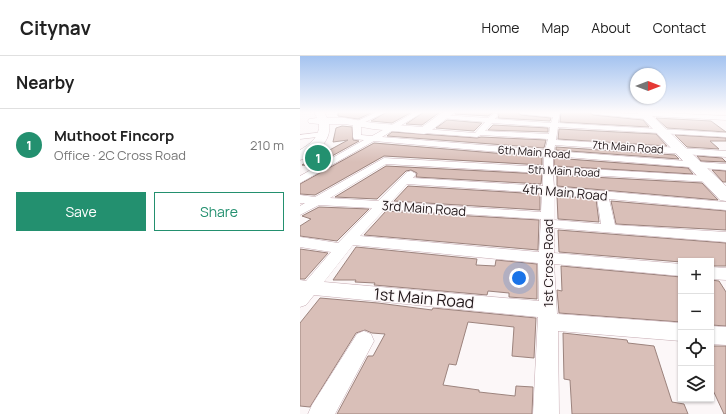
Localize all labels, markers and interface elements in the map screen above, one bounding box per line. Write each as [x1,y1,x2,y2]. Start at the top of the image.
text: Citynav [20,15,91,41]
text: Home [482,18,519,37]
text: Map [541,18,569,37]
text: About [591,18,631,37]
text: Contact [653,18,706,37]
north arrow [630,68,666,104]
text: Nearby [16,71,74,94]
text: Muthoot Fincorp [54,125,174,146]
text: 1 [26,136,32,154]
text: 210 m [250,136,284,154]
street label: 7th Main Road [592,137,664,156]
street label: 6th Main Road [497,141,571,162]
pin: 1 [305,143,331,173]
text: Office · 2C Cross Road [54,146,186,164]
street label: 5th Main Road [528,161,600,180]
street label: 4th Main Road [522,179,608,205]
button: Save [16,192,146,231]
button: Share [154,192,284,231]
street label: 3rd Main Road [381,196,467,220]
street label: 1st Cross Road [539,219,557,307]
map controls [678,258,714,402]
button: + [678,258,714,294]
your location [509,268,529,288]
street label: 1st Main Road [373,283,475,313]
button: − [678,294,714,330]
button: locate [678,330,714,366]
button: layers [678,366,714,402]

